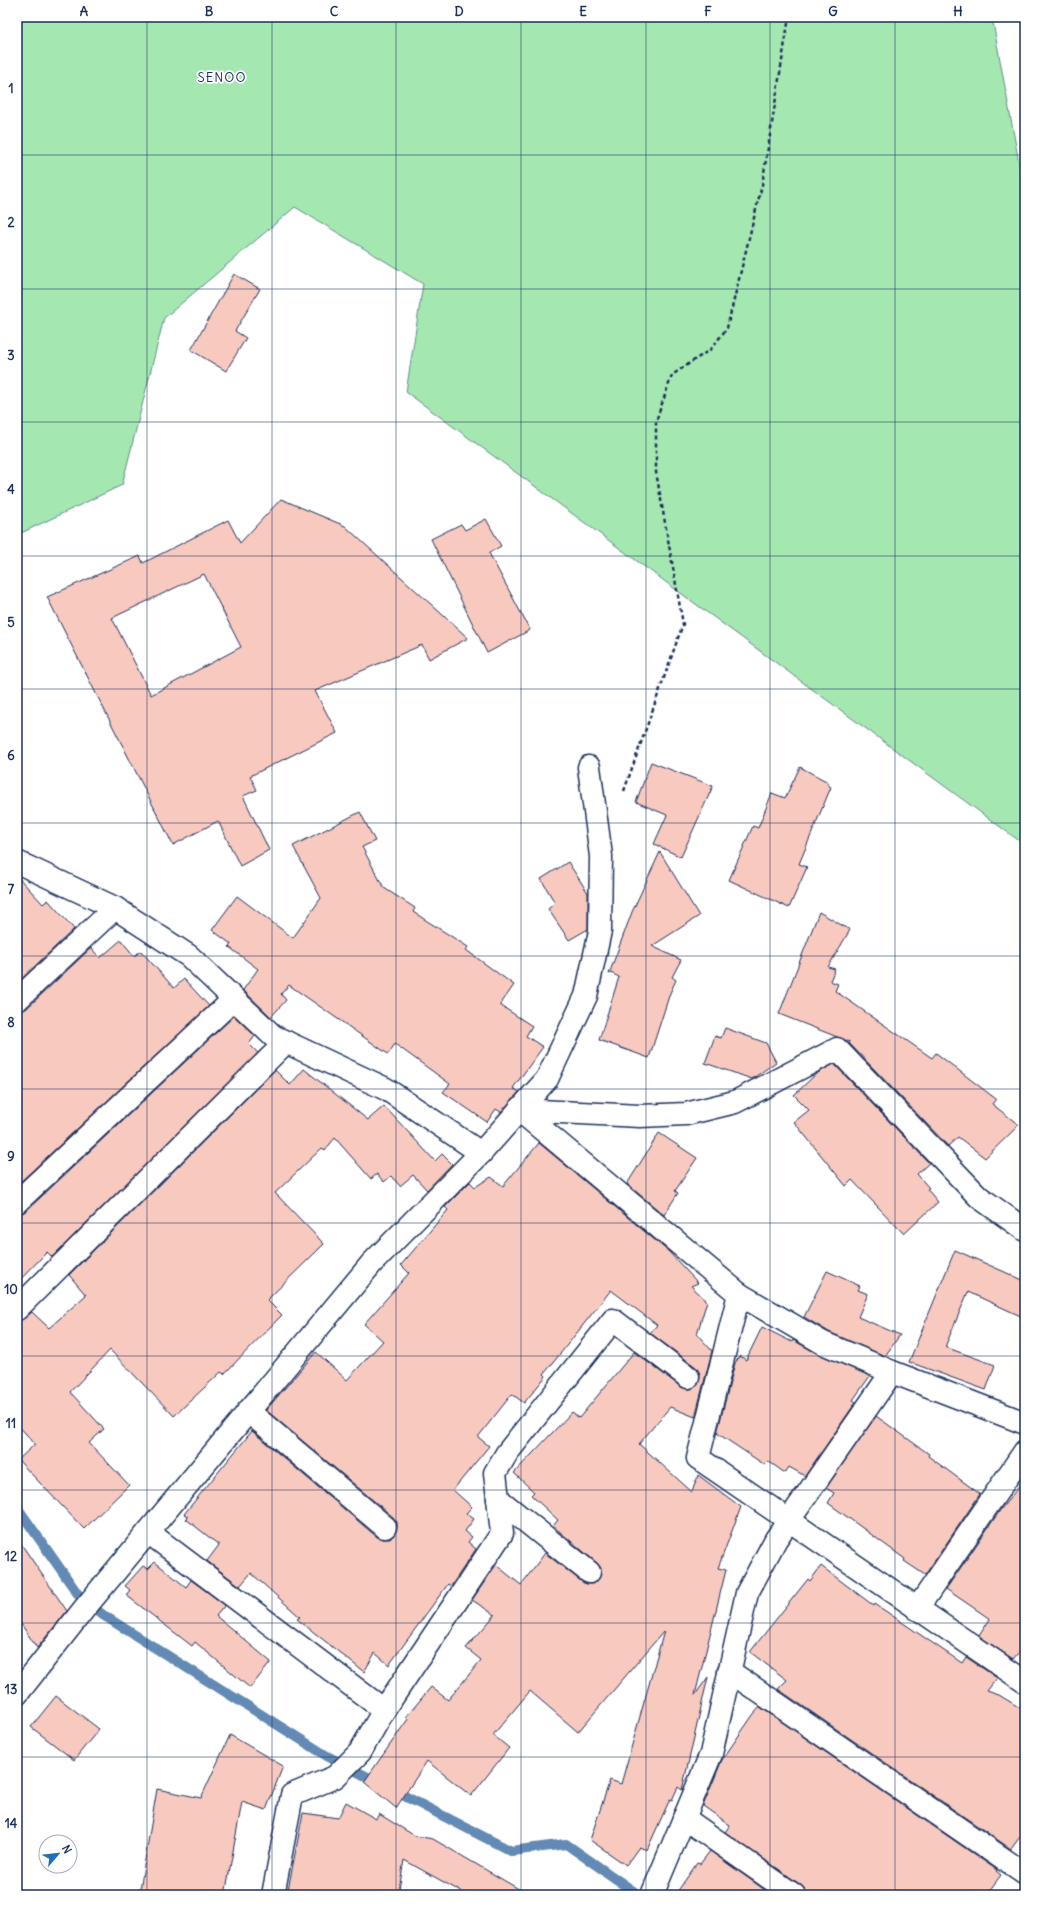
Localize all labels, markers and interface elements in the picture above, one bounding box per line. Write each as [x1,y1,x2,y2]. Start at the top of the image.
text: A [80,3,89,20]
text: B [205,3,214,20]
text: C [330,3,339,20]
text: D [454,3,464,20]
text: E [579,3,587,20]
text: F [704,3,712,20]
text: G [828,3,838,20]
text: H [953,3,963,20]
district label: SENOO [198,69,246,86]
text: 1 [8,80,14,97]
text: 2 [7,214,15,231]
text: 3 [7,347,15,364]
text: 4 [7,481,15,498]
text: 5 [7,614,15,631]
text: 6 [7,747,15,764]
text: 7 [8,881,15,898]
text: 8 [7,1014,15,1031]
text: 9 [7,1148,15,1165]
text: 10 [4,1281,18,1298]
text: 11 [6,1415,16,1432]
text: 12 [5,1548,17,1565]
text: 13 [5,1681,17,1698]
text: 14 [5,1815,18,1832]
north arrow [38,1834,78,1874]
text: N [59,1843,75,1856]

